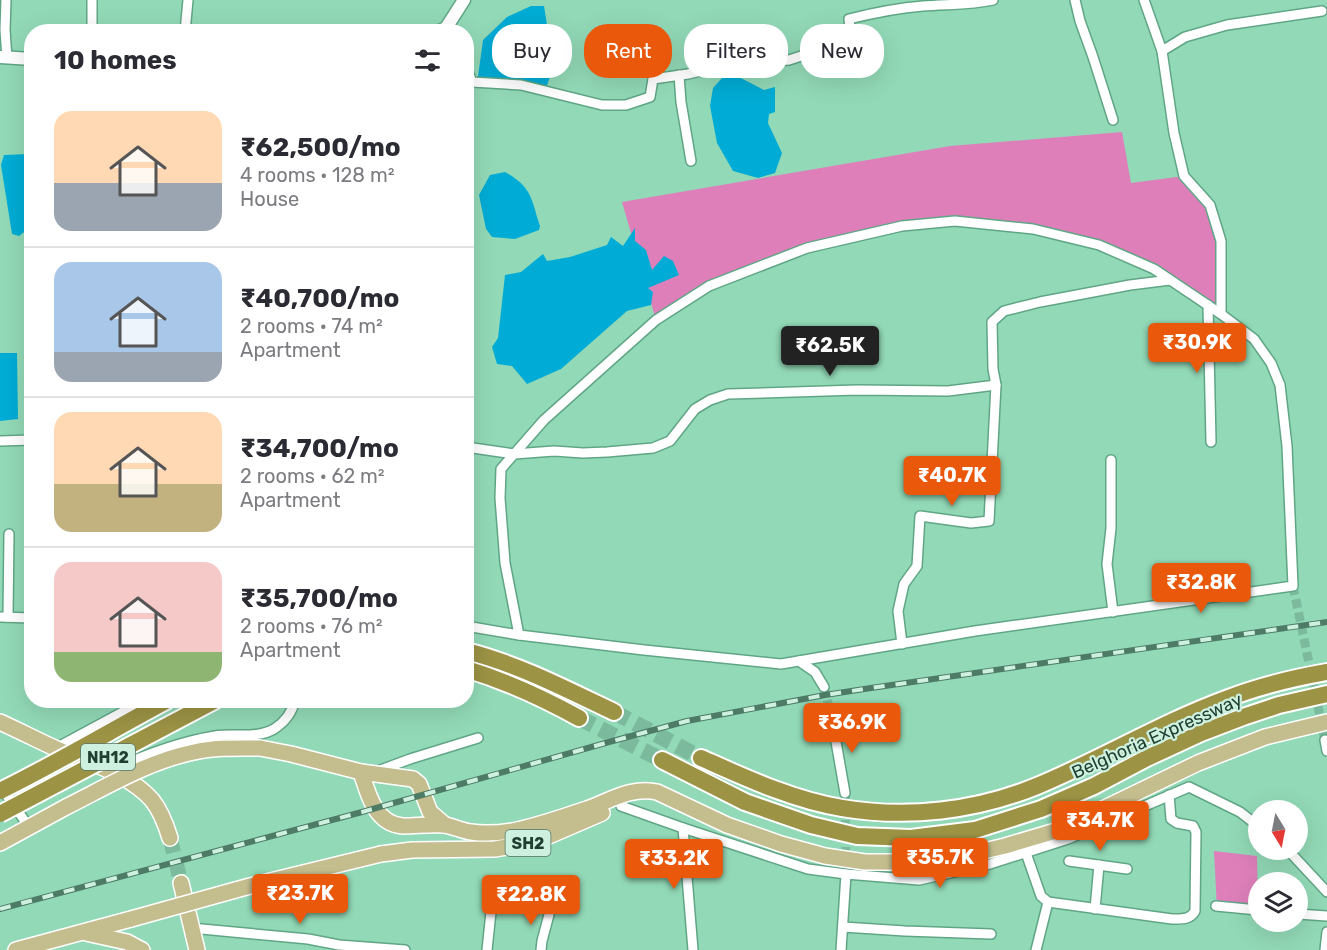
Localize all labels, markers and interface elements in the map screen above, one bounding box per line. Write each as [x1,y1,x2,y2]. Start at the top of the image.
chip: Buy [492,24,572,78]
chip: Rent [584,24,672,78]
chip: Filters [684,24,788,78]
chip: New [800,24,884,78]
icon: filters [411,44,444,77]
text: 10 homes [54,45,177,76]
text: ₹62,500/mo [240,132,401,163]
icon: home [102,135,174,207]
text: 4 rooms · 128 m² [240,163,395,187]
text: House [240,187,299,211]
text: ₹40,700/mo [240,283,399,314]
icon: home [102,286,174,358]
text: 2 rooms · 74 m² [240,314,383,338]
pin: ₹30.9K [1148,323,1246,374]
pin: ₹62.5K [781,326,879,377]
text: ₹30.9K [1162,330,1232,354]
text: ₹62.5K [795,333,865,357]
text: Apartment [240,338,341,362]
text: ₹34,700/mo [240,433,399,464]
icon: home [102,436,174,508]
pin: ₹40.7K [903,456,1001,507]
text: ₹40.7K [918,463,986,487]
text: 2 rooms · 62 m² [240,464,385,488]
text: Apartment [240,488,341,512]
pin: ₹32.8K [1152,563,1250,614]
text: ₹32.8K [1166,570,1236,594]
text: ₹35,700/mo [240,583,398,614]
icon: home [102,586,174,658]
text: 2 rooms · 76 m² [240,614,383,638]
text: Apartment [240,638,341,662]
street label: Belghoria Expressway [1068,688,1246,783]
pin: ₹36.9K [803,703,901,754]
text: ₹36.9K [817,710,887,734]
road number: NH12 [81,744,135,770]
north arrow [1248,800,1308,860]
map controls [1248,800,1308,932]
pin: ₹34.7K [1051,801,1149,852]
text: ₹34.7K [1066,808,1134,832]
road number: SH2 [506,830,550,856]
pin: ₹35.7K [891,838,989,889]
pin: ₹33.2K [625,839,723,890]
text: ₹35.7K [906,845,974,869]
text: ₹33.2K [639,846,709,870]
button: layers [1248,872,1308,932]
pin: ₹23.7K [251,874,349,925]
pin: ₹22.8K [482,875,580,926]
text: ₹23.7K [266,881,334,905]
text: ₹22.8K [496,882,566,906]

